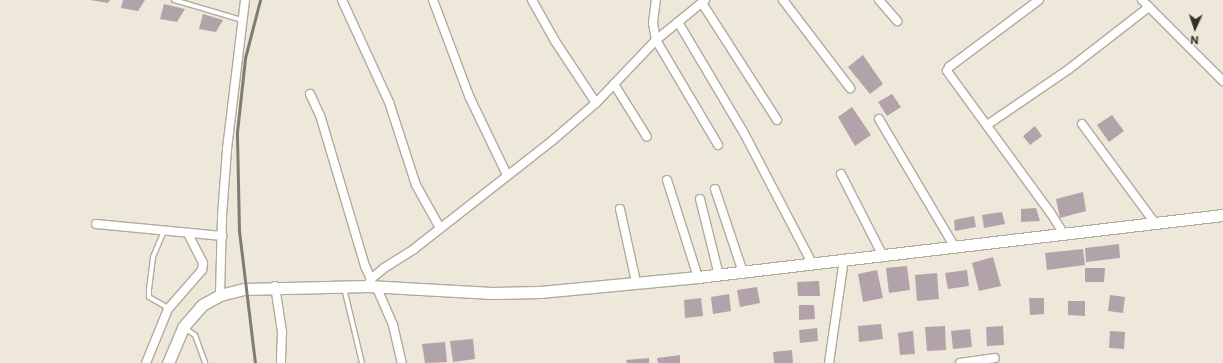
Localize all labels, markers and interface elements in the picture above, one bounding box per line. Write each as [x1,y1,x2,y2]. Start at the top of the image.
north arrow [1175,8,1215,48]
text: N [1190,34,1199,47]

